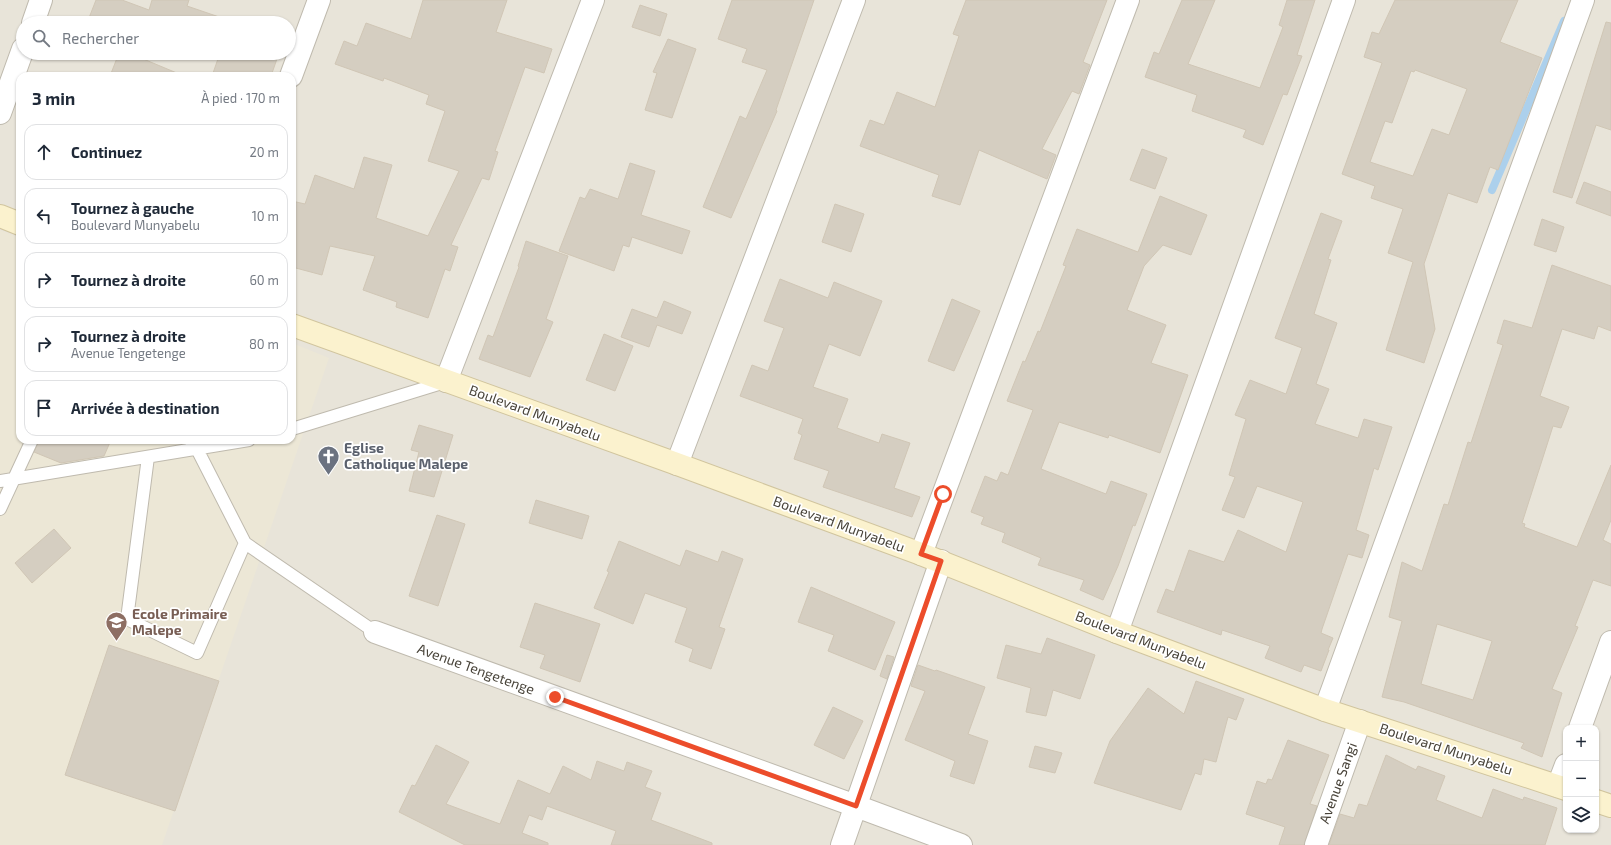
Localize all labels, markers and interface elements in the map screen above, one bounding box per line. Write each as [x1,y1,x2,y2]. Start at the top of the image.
search box [16,16,296,60]
icon: search [30,27,52,49]
text: Rechercher [62,29,139,47]
text: 3 min [32,88,75,108]
text: À pied · 170 m [201,90,280,106]
icon: ahead [33,141,55,163]
text: Continuez [71,143,142,161]
text: 20 m [250,144,279,160]
text: Tournez à gauche [71,199,194,217]
icon: left [33,205,55,227]
text: 10 m [252,208,279,224]
text: Boulevard Munyabelu [71,217,200,233]
icon: right [33,269,55,291]
text: Tournez à droite [71,271,186,289]
text: 60 m [249,272,279,288]
text: Tournez à droite [71,327,186,345]
icon: right [33,333,55,355]
text: 80 m [249,336,279,352]
text: Avenue Tengetenge [71,345,186,361]
street label: Boulevard Munyabelu [467,381,603,444]
icon: arrive [33,397,55,419]
text: Arrivée à destination [71,399,219,417]
place label: Eglise Catholique Malepe [344,439,468,472]
church icon: Eglise Catholique Malepe [315,443,341,476]
route start [934,485,952,503]
street label: Boulevard Munyabelu [771,492,907,555]
place label: Ecole Primaire Malepe [132,605,227,638]
street label: Boulevard Munyabelu [1073,607,1209,672]
school or university icon: Ecole Primaire Malepe [103,609,129,642]
street label: Avenue Tengetenge [415,639,537,698]
route end [546,688,564,706]
street label: Boulevard Munyabelu [1377,719,1515,778]
map controls [1563,725,1599,833]
button: + [1563,725,1599,761]
street label: Avenue Sangi [1315,740,1360,826]
button: − [1563,761,1599,797]
button: layers [1563,797,1599,833]

